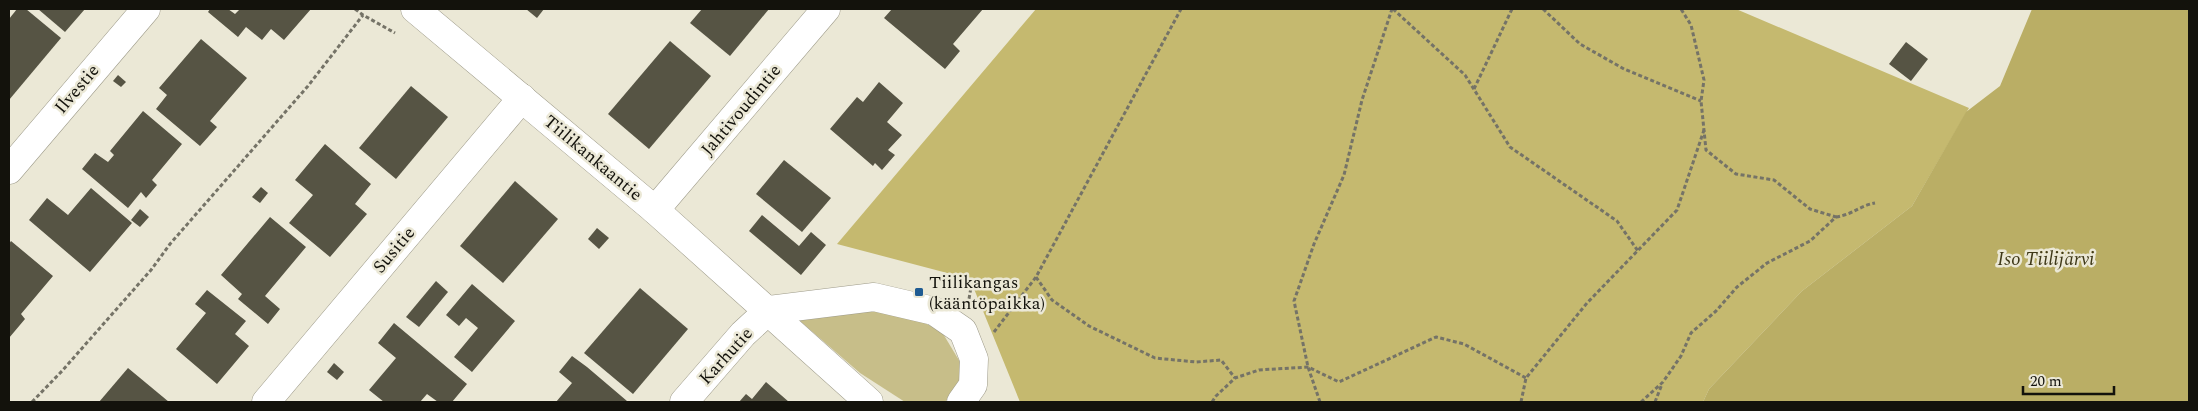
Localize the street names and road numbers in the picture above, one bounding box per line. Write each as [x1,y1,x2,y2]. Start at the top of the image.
street label: Ilvestie [48,58,106,120]
street label: Jahtivoudintie [694,58,788,162]
street label: Tiilikankaantie [538,108,648,208]
street label: Susitie [366,221,422,279]
street label: Karhutie [693,321,759,391]

